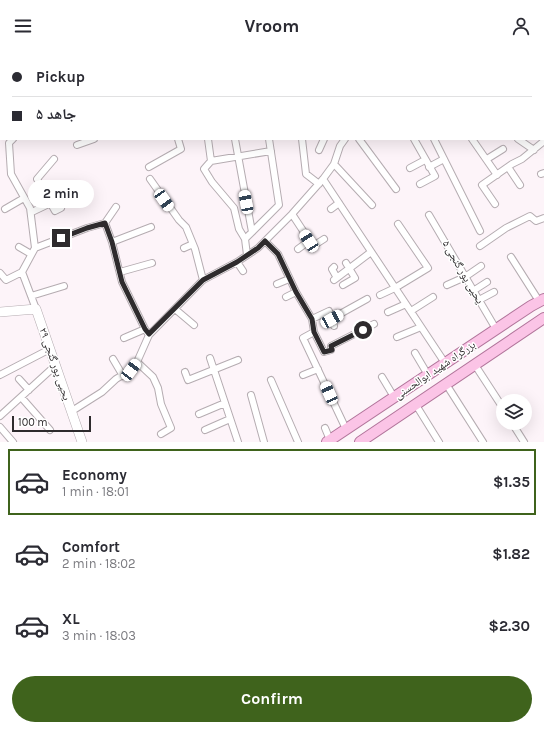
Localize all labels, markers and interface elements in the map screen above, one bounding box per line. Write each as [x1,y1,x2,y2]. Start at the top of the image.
icon: menu [12,15,34,37]
text: Vroom [245,15,299,37]
icon: person [510,15,532,37]
text: Pickup [36,68,85,86]
text: جاهد ۵ [36,105,76,123]
callout: 2 min [28,180,94,208]
text: 2 min [43,186,79,201]
car [152,187,176,213]
car [238,189,254,215]
car [297,228,321,254]
route end [52,229,70,247]
street label: یحیی پور گنجی ۵ [439,238,487,307]
car [319,308,345,330]
route start [354,321,372,339]
street label: یحیی پور گنجی ۲۹ [36,326,74,403]
street label: بزرگراه شهید ابوالحسنی [392,338,478,402]
car [119,357,143,383]
car [319,380,339,406]
map controls [496,394,532,430]
button: layers [496,394,532,430]
scale bar [12,414,91,433]
text: 100 m [18,416,48,429]
icon: car [14,464,50,500]
text: Economy [62,466,127,484]
text: $1.35 [493,473,530,491]
text: 1 min · 18:01 [62,484,129,499]
icon: car [14,536,50,572]
text: Comfort [62,538,120,556]
text: $1.82 [492,545,530,563]
text: 2 min · 18:02 [62,556,136,571]
icon: car [14,608,50,644]
text: XL [62,610,80,628]
text: $2.30 [489,617,530,635]
text: 3 min · 18:03 [62,628,136,643]
button: Confirm [12,676,532,722]

